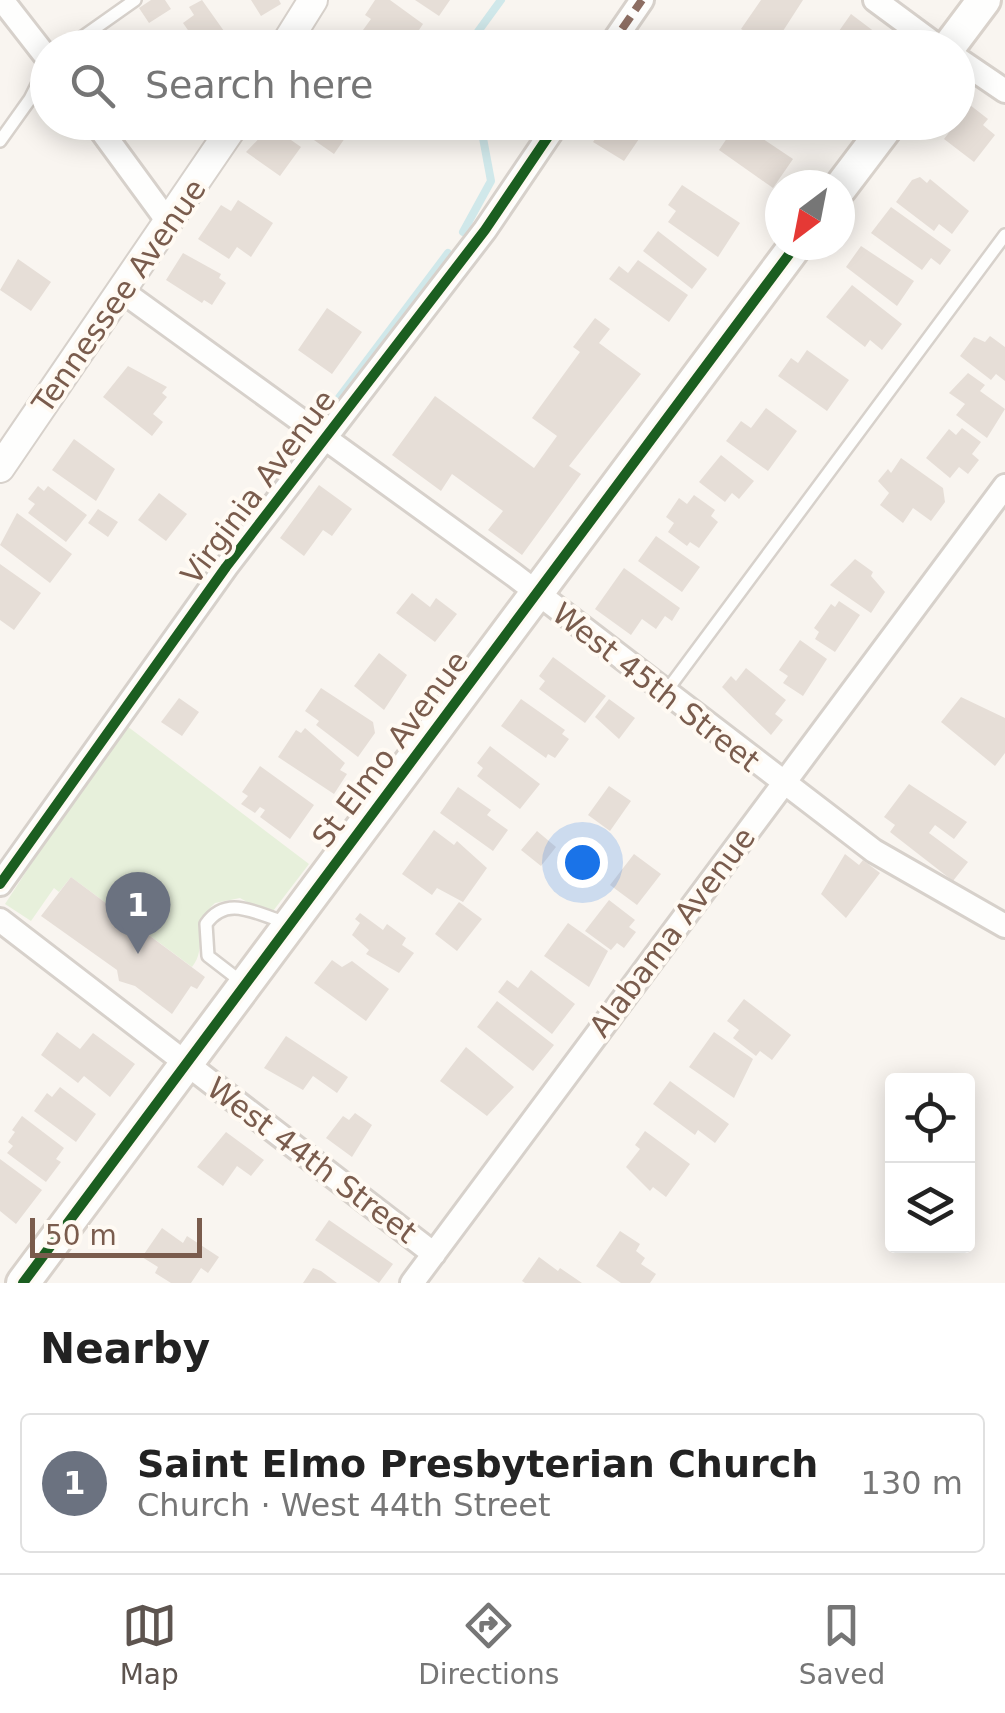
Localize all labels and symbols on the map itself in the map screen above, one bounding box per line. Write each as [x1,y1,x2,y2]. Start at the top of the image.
north arrow [765,170,855,260]
street label: Tennessee Avenue [25,172,213,420]
street label: Virginia Avenue [174,383,342,591]
street label: West 45th Street [546,595,767,779]
street label: St Elmo Avenue [305,644,475,854]
street label: Alabama Avenue [582,820,762,1044]
your location [557,837,608,888]
pin: 1 [106,872,170,954]
street label: West 44th Street [200,1070,424,1250]
scale bar [30,1213,202,1258]

